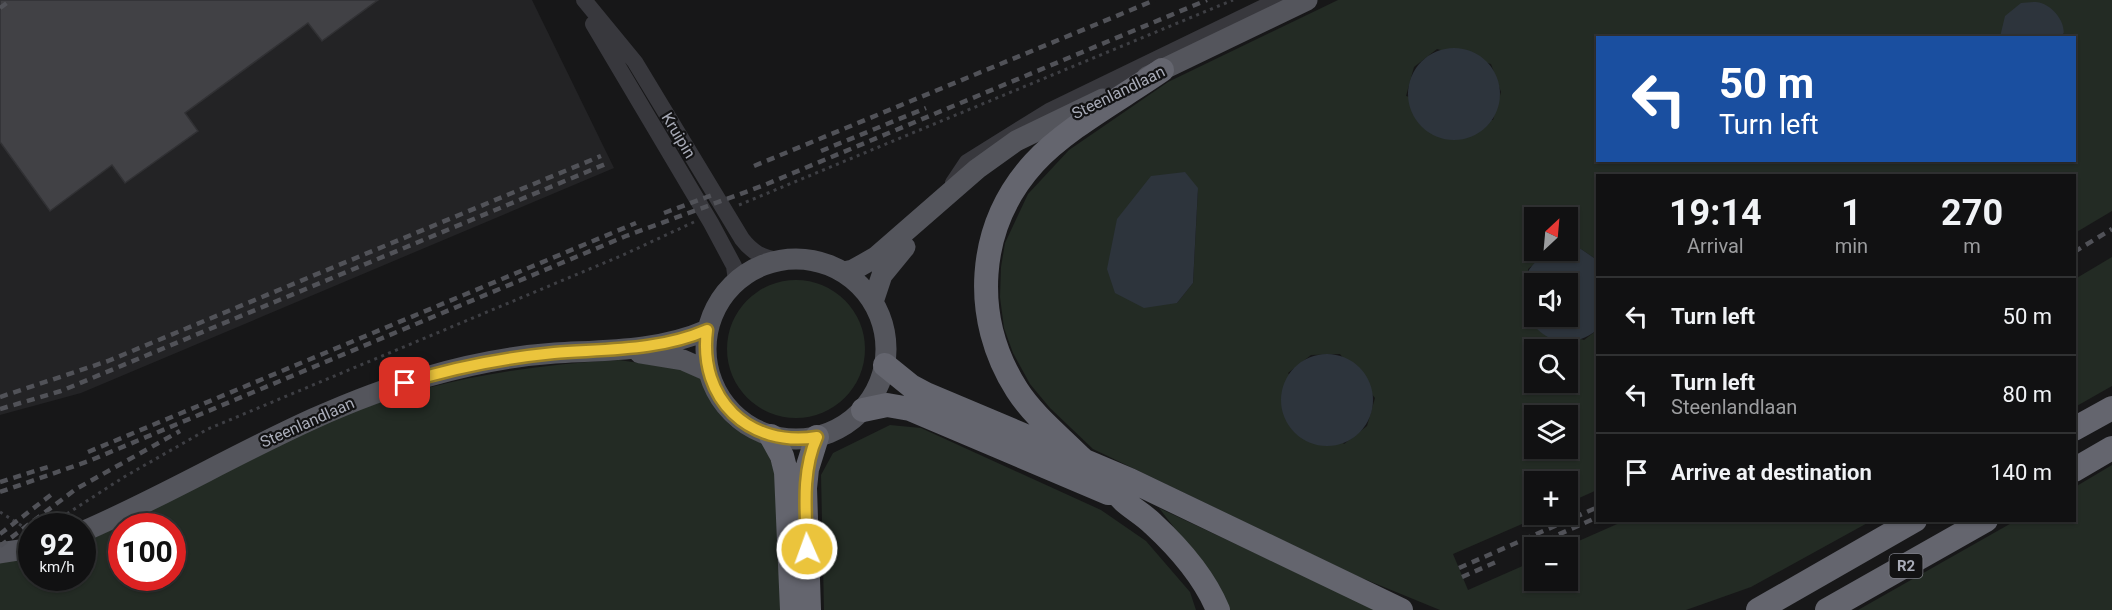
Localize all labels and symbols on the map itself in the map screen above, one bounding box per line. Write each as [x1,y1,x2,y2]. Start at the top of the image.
street label: Steenlandlaan [1069,62,1168,123]
street label: Kruipin [658,109,700,162]
north arrow [1524,207,1578,261]
pin [379,357,430,408]
street label: Steenlandlaan [257,393,357,452]
speed limit sign: 100 [108,513,186,591]
position arrow [775,517,839,581]
road number: R2 [1890,554,1922,578]

